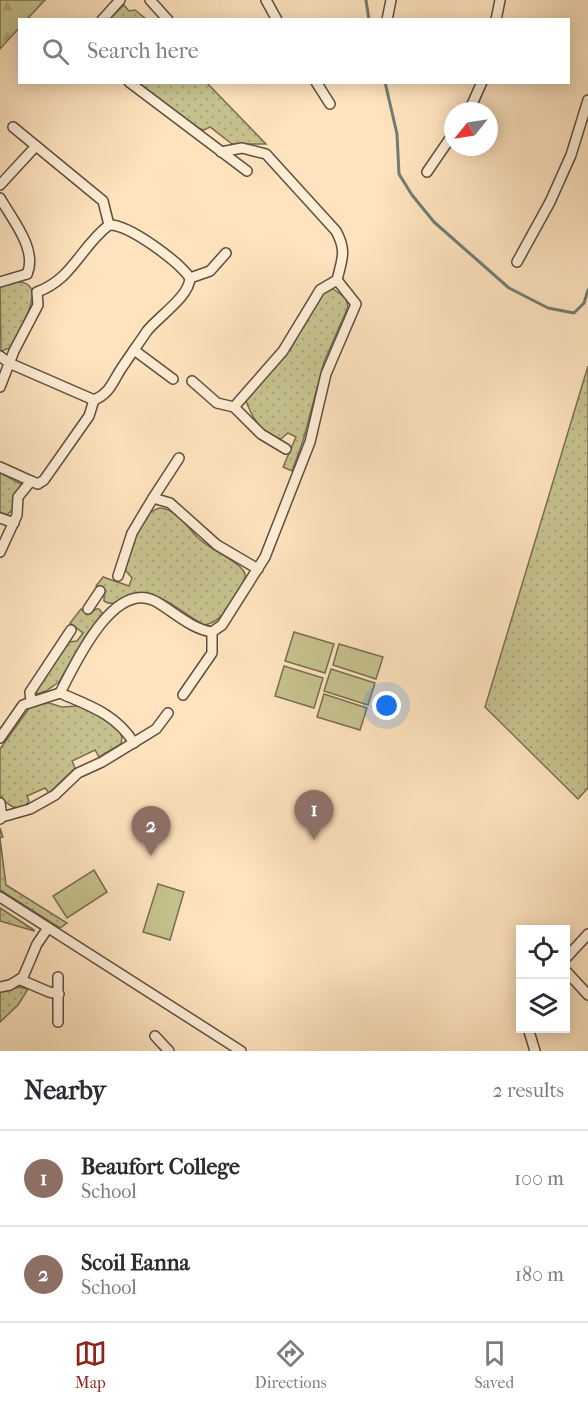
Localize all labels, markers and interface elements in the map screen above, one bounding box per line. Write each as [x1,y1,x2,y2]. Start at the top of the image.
search box [18,18,570,84]
icon: search [39,35,72,68]
text: Search here [87,38,199,64]
north arrow [444,102,498,156]
your location [372,691,401,720]
pin: 1 [294,790,334,840]
pin: 2 [132,806,170,856]
map controls [516,925,570,1033]
button: locate [516,925,570,979]
button: layers [516,979,570,1033]
text: Nearby [24,1075,106,1106]
text: 2 results [493,1079,564,1102]
text: Beaufort College [81,1154,240,1180]
text: 1 [40,1167,47,1190]
text: 100 m [514,1167,564,1190]
text: School [81,1180,137,1203]
text: Scoil Eanna [81,1250,190,1276]
text: 2 [38,1263,49,1286]
text: 180 m [515,1263,564,1286]
text: School [81,1276,137,1299]
tab: Map [74,1337,107,1392]
tab: Directions [255,1337,327,1392]
tab: Saved [474,1337,514,1392]

